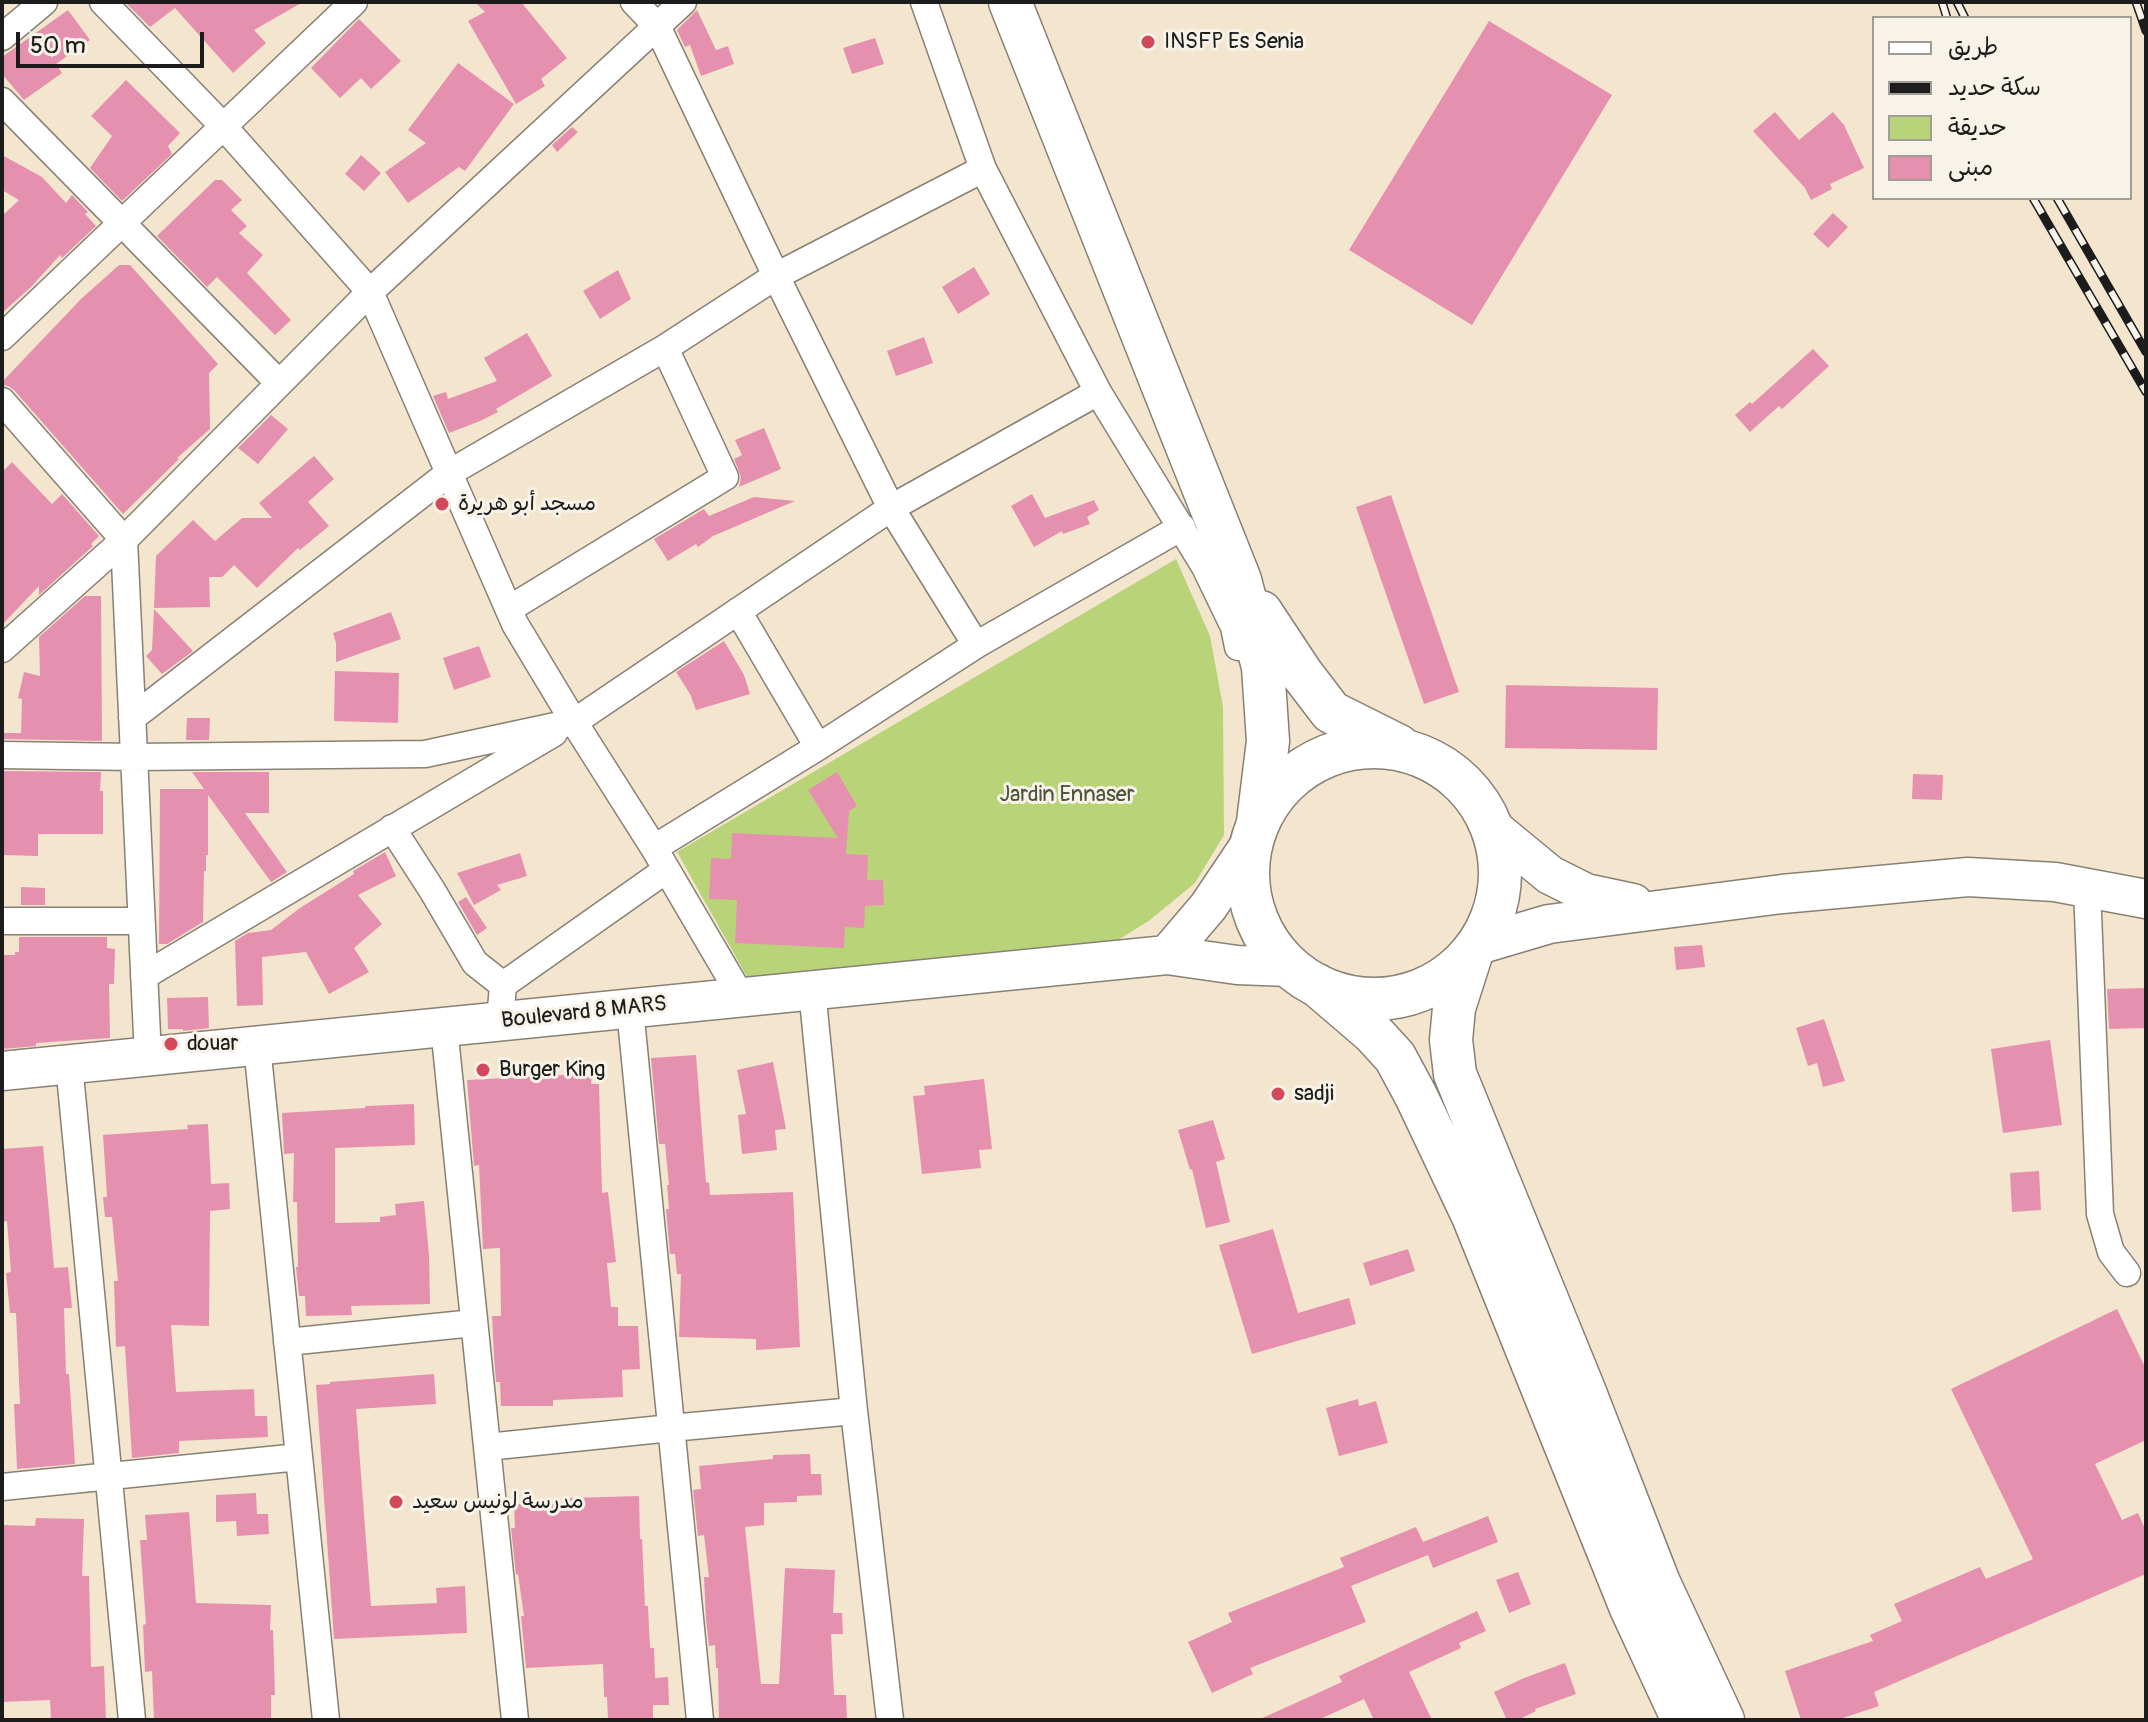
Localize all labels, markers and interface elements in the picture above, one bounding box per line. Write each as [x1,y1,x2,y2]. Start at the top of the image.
scale bar [20,16,208,66]
legend [1872,16,2132,200]
place label: INSFP Es Senia [1164,29,1304,55]
text: 50 m [30,31,86,60]
marker: INSFP Es Senia [1139,33,1157,51]
text: طريق [1948,33,1998,62]
text: سكة حديد [1948,73,2041,102]
text: حديقة [1948,113,2007,142]
text: مبنى [1948,153,1993,182]
place label: مسجد أبو هريرة [458,491,596,517]
marker: مسجد أبو هريرة [433,495,451,513]
park label: Jardin Ennaser [1000,782,1134,808]
street label: Boulevard 8 MARS [500,991,668,1035]
place label: douar [187,1031,238,1057]
marker: douar [162,1035,180,1053]
place label: Burger King [499,1057,605,1083]
marker: Burger King [474,1061,492,1079]
place label: sadji [1294,1081,1334,1107]
marker: sadji [1269,1085,1287,1103]
place label: مدرسة لونيس سعيد [412,1489,584,1515]
marker: مدرسة لونيس سعيد [387,1493,405,1511]

